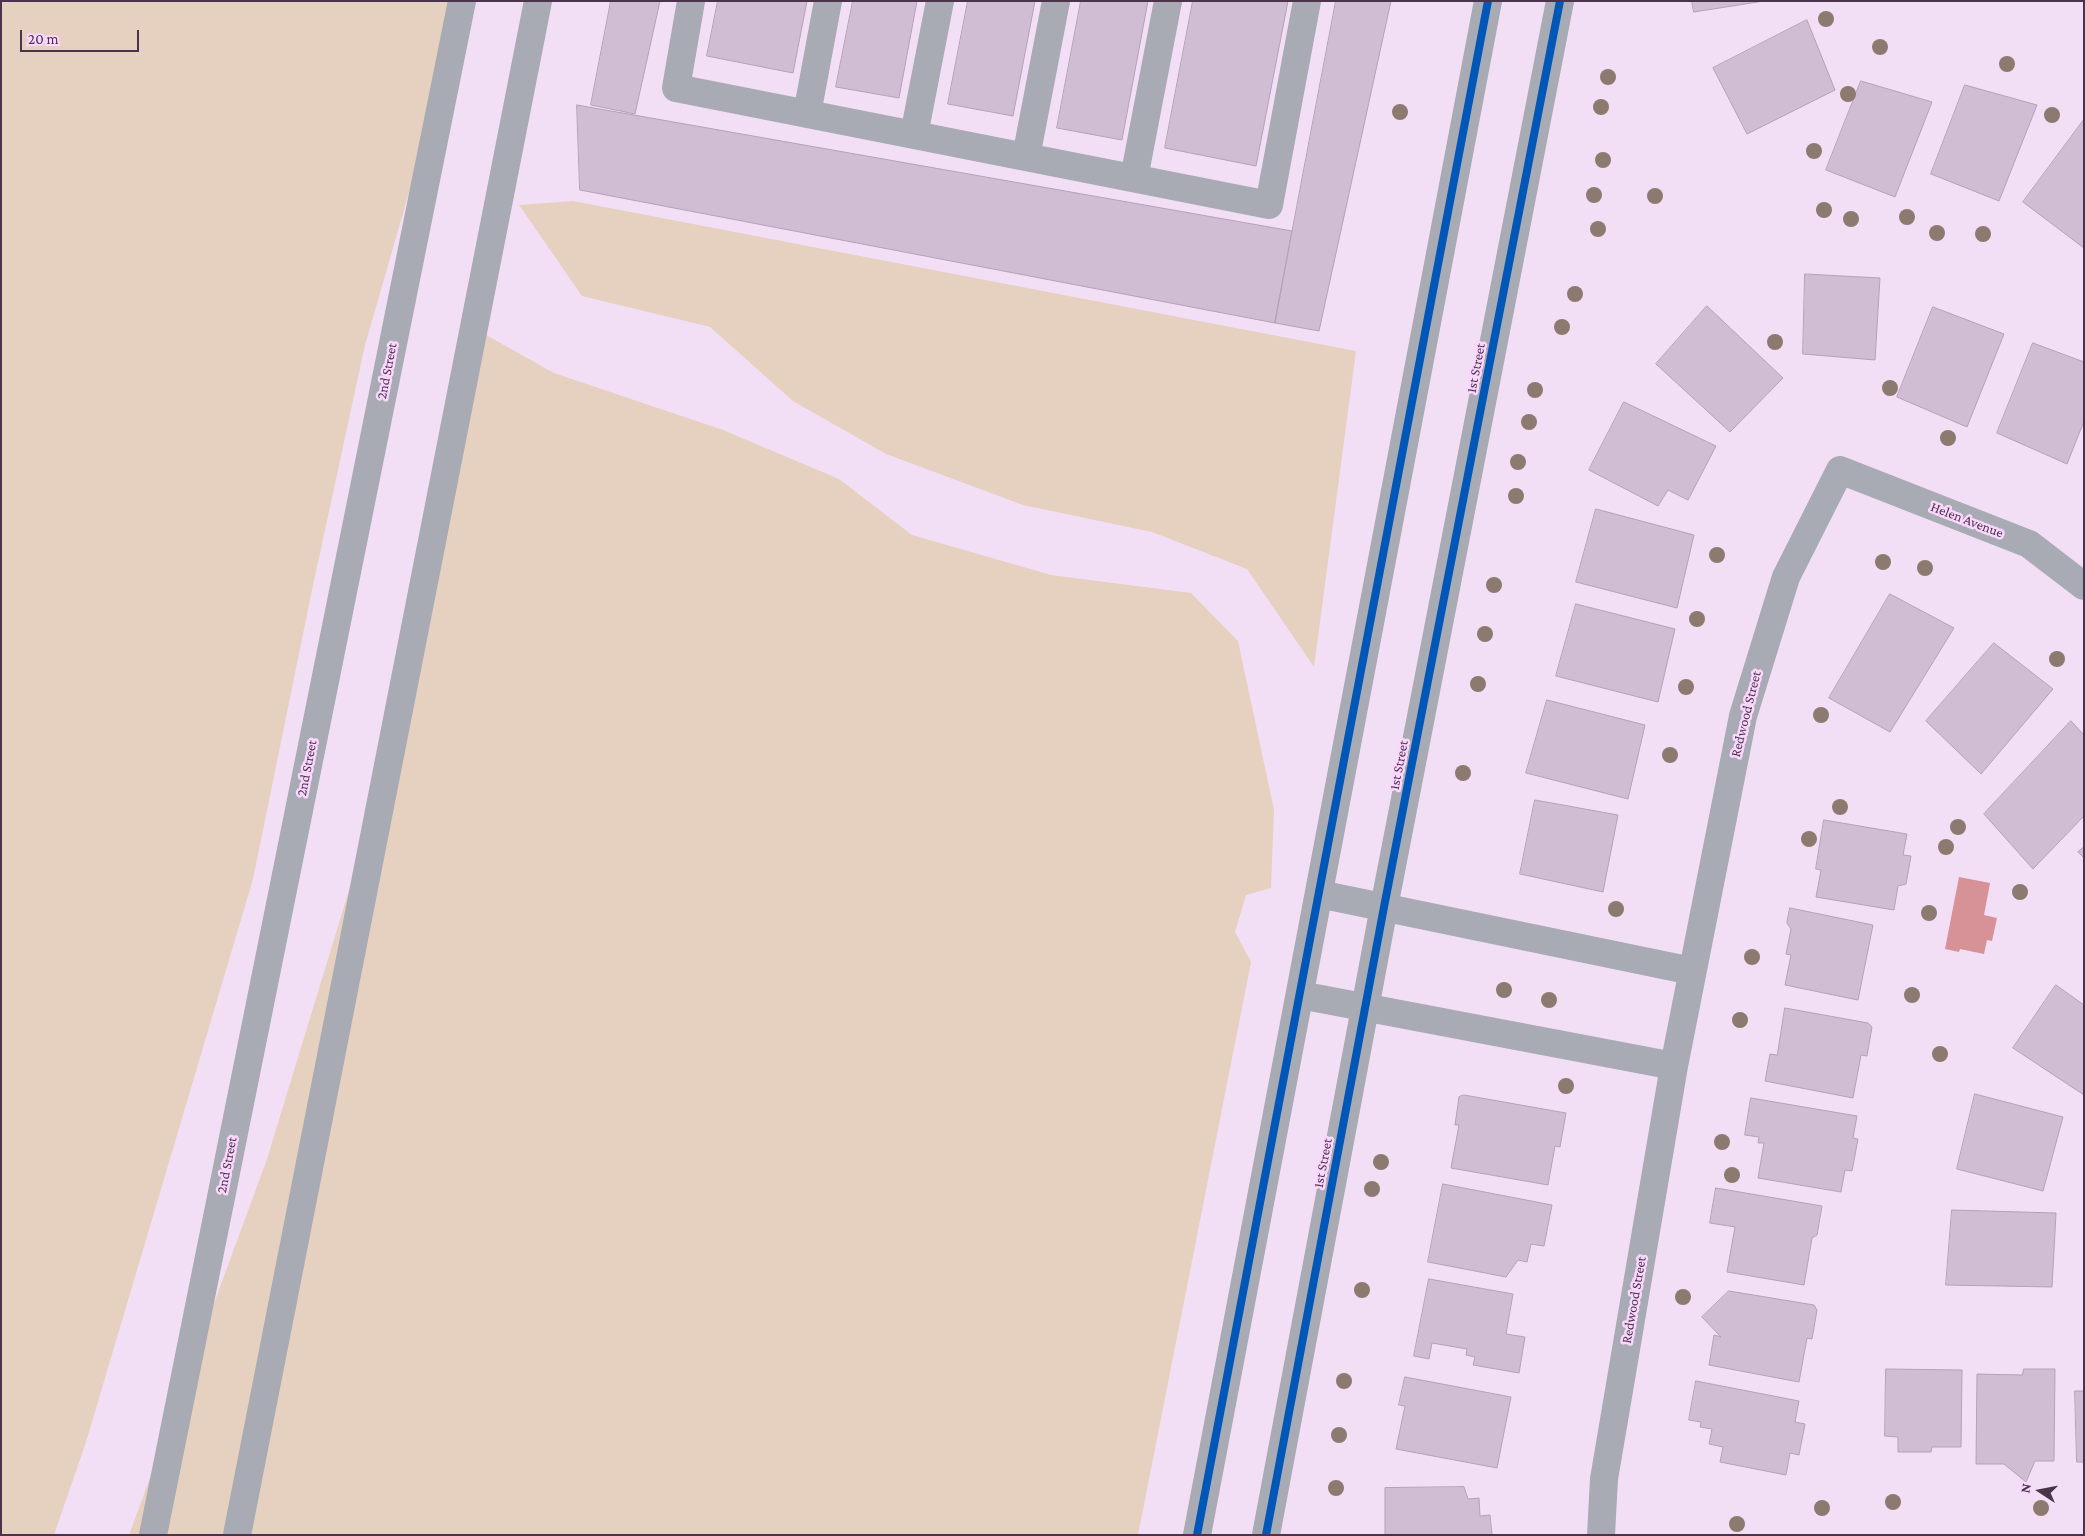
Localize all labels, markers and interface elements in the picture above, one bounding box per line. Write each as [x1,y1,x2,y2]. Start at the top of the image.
scale bar [22,20,141,52]
text: 20 m [28,31,59,47]
street label: 2nd Street [373,341,401,401]
street label: 1st Street [1463,342,1489,394]
street label: Helen Avenue [1928,498,2006,542]
street label: Redwood Street [1727,669,1765,759]
street label: 2nd Street [293,738,321,798]
street label: 1st Street [1386,739,1412,791]
street label: 2nd Street [213,1135,241,1195]
street label: 1st Street [1310,1137,1336,1189]
street label: Redwood Street [1618,1255,1650,1345]
north arrow [2015,1466,2065,1516]
text: N [2017,1482,2034,1494]

